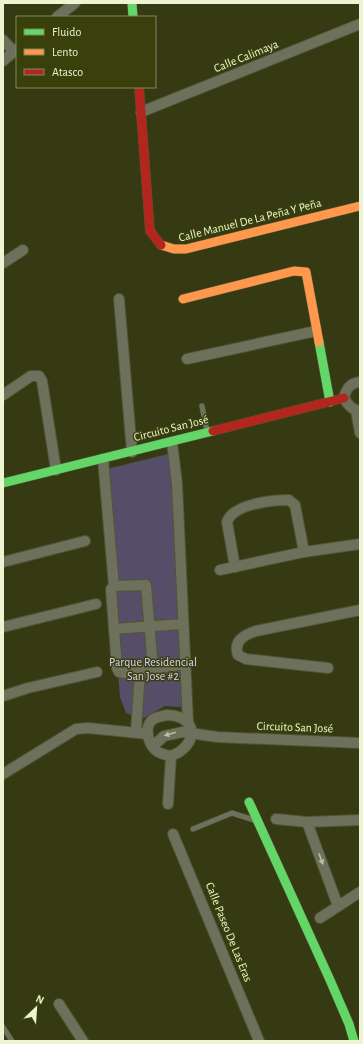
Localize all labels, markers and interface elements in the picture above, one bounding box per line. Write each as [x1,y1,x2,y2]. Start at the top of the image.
legend [16,16,156,88]
text: Fluido [52,26,81,38]
street label: Calle Calimaya [212,37,281,75]
text: Lento [52,46,78,58]
text: Atasco [52,66,83,78]
street label: Calle Manuel De La Peña Y Peña [177,196,323,244]
street label: Circuito San José [132,413,210,443]
park label: Parque Residencial San Jose #2 [109,656,197,682]
street label: Circuito San José [257,720,333,734]
one-way arrow [164,732,176,738]
one-way arrow [318,853,324,865]
street label: Calle Paseo De Las Eras [204,881,254,983]
north arrow [16,988,56,1028]
text: N [34,993,46,1006]

